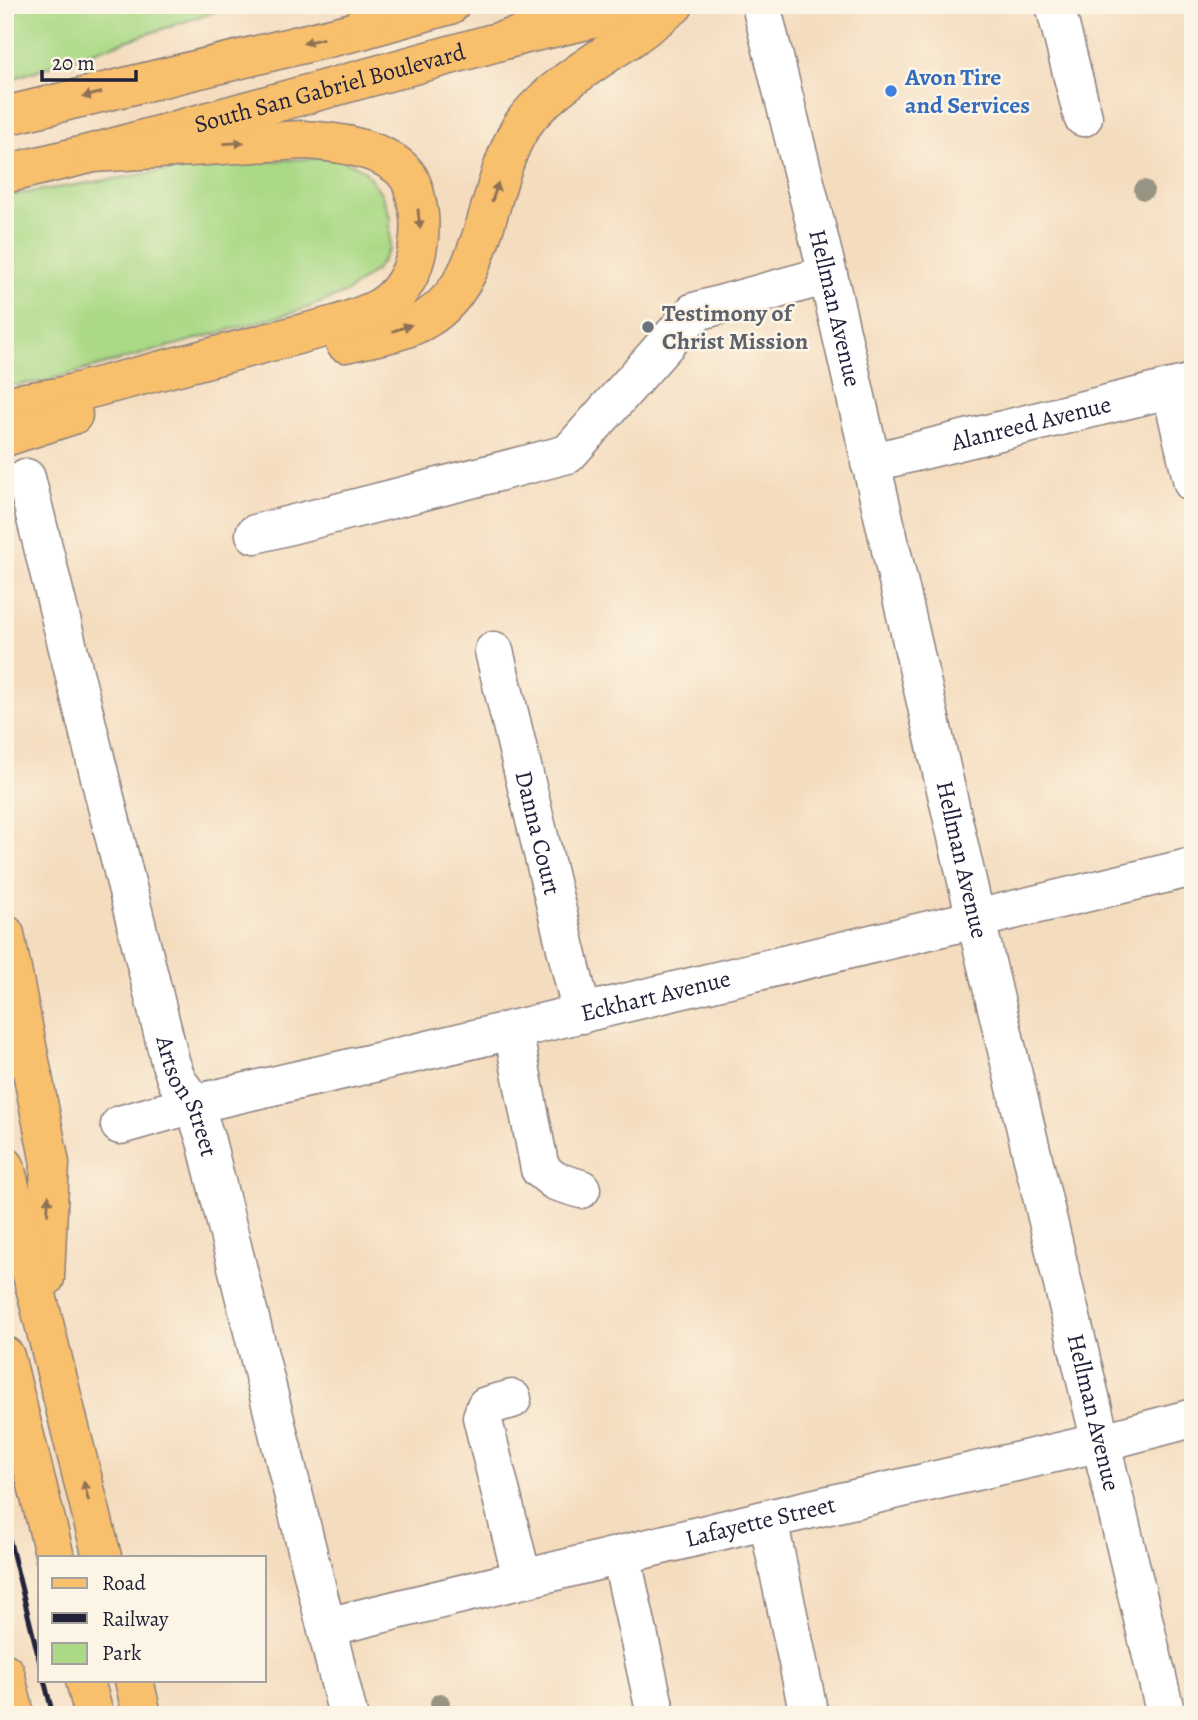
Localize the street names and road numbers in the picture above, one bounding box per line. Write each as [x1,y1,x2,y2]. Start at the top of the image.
street label: South San Gabriel Boulevard [191,35,469,140]
street label: Hellman Avenue [801,226,869,390]
street label: Alanreed Avenue [947,388,1114,459]
street label: Danna Court [508,767,569,898]
street label: Hellman Avenue [929,778,996,942]
street label: Eckhart Avenue [577,962,734,1029]
street label: Artson Street [148,1032,225,1160]
street label: Hellman Avenue [1059,1330,1128,1494]
street label: Lafayette Street [682,1488,839,1555]

